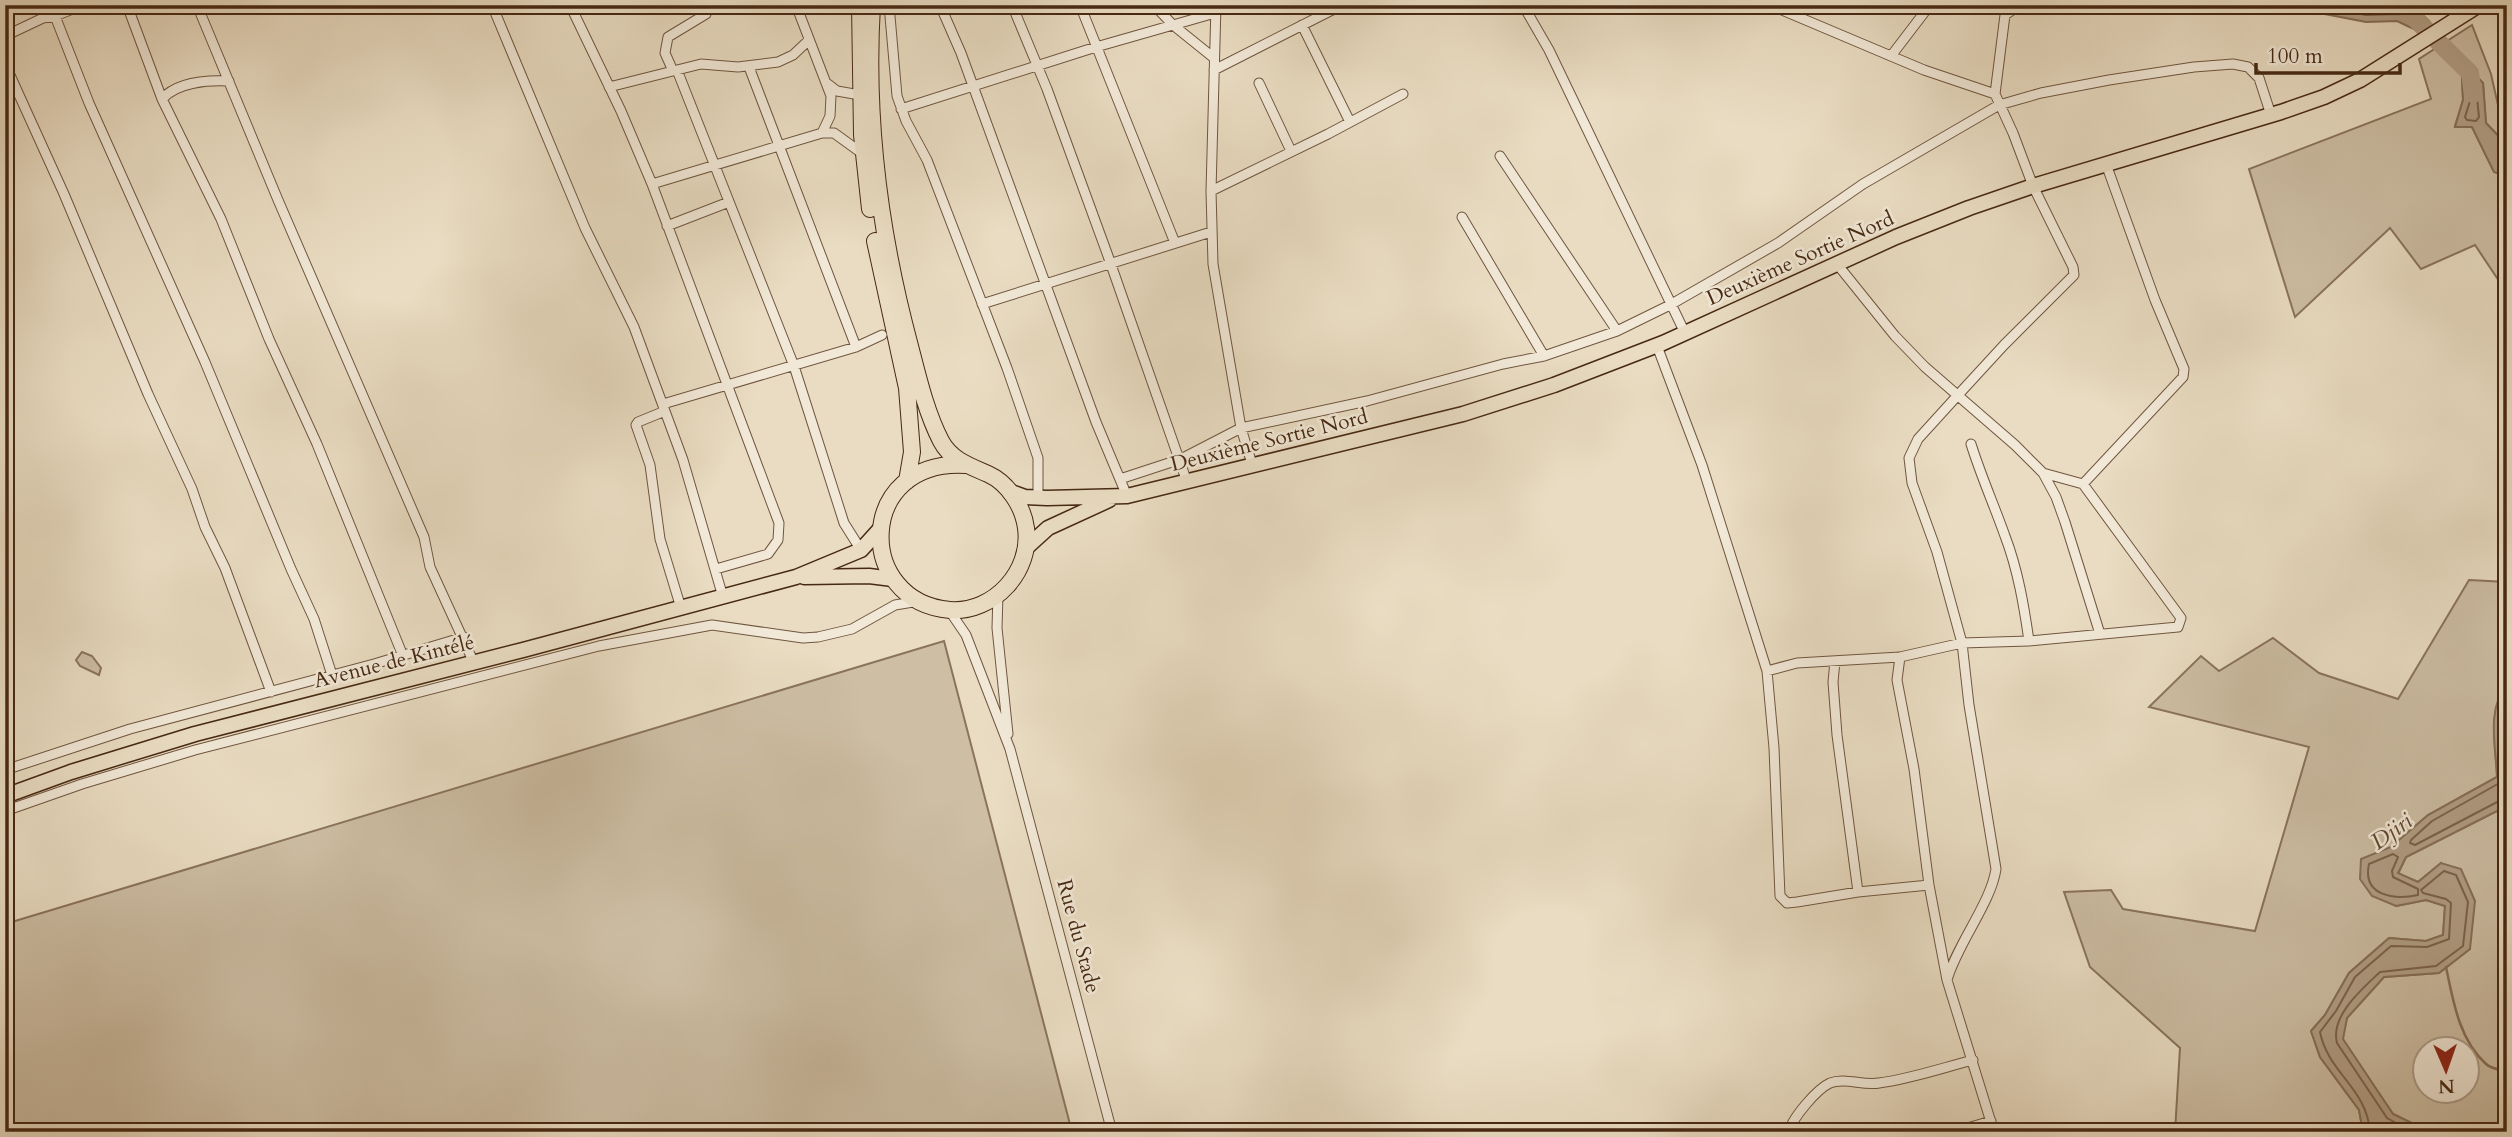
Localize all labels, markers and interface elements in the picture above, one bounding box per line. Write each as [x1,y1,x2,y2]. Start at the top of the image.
scale bar [2256,32,2400,76]
text: 100 m [2267,42,2323,71]
street label: Deuxième Sortie Nord [1702,204,1898,313]
street label: Deuxième Sortie Nord [1167,402,1371,479]
street label: Avenue de Kintélé [311,628,477,695]
water label: Djiri [2364,805,2419,857]
street label: Rue du Stade [1049,876,1108,996]
north arrow [2410,1036,2480,1106]
text: N [2437,1073,2455,1099]

